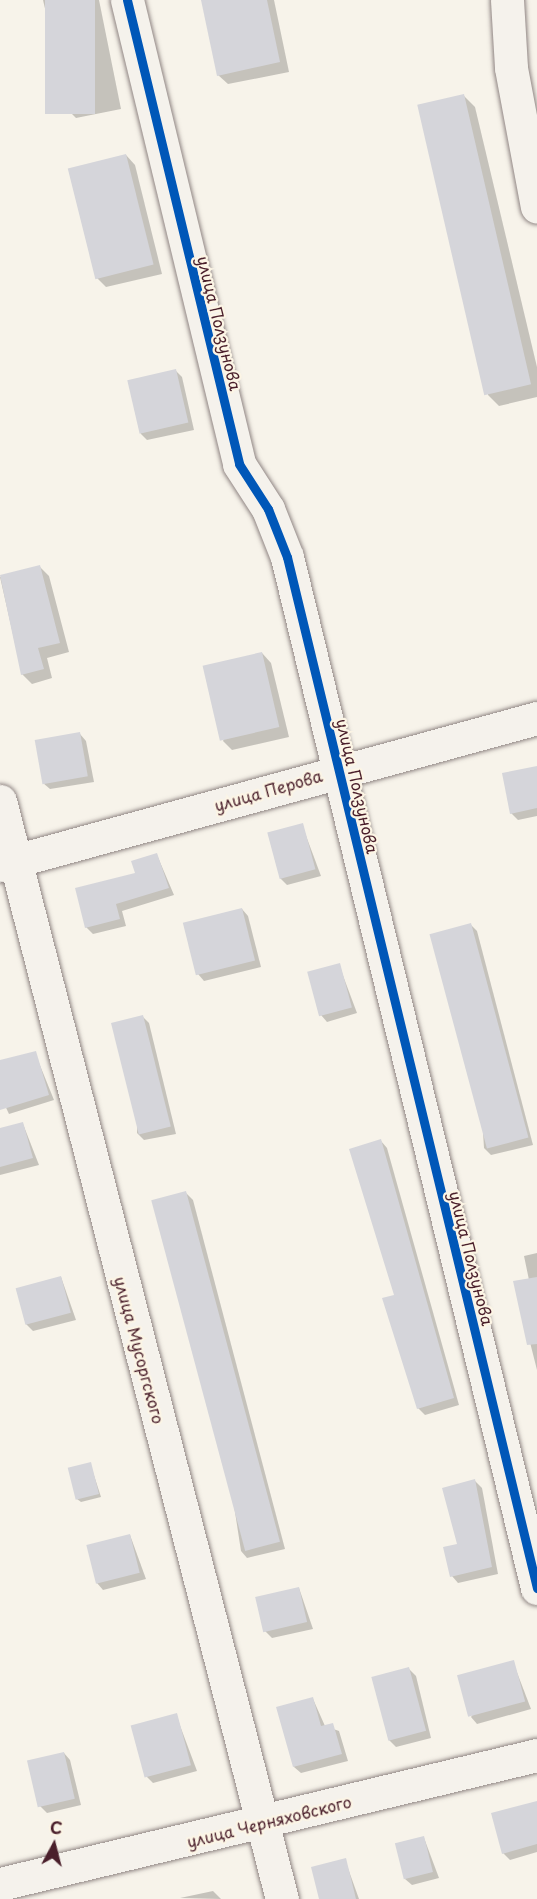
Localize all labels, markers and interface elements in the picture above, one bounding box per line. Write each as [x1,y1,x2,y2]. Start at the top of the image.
street label: улица Ползунова [194,253,246,393]
street label: улица Ползунова [333,716,383,856]
street label: улица Перова [211,765,325,815]
street label: улица Ползунова [446,1188,498,1328]
street label: улица Мусоргского [111,1274,169,1426]
street label: улица Черняховского [184,1791,354,1851]
text: С [49,1814,64,1840]
north arrow [24,1815,84,1875]

